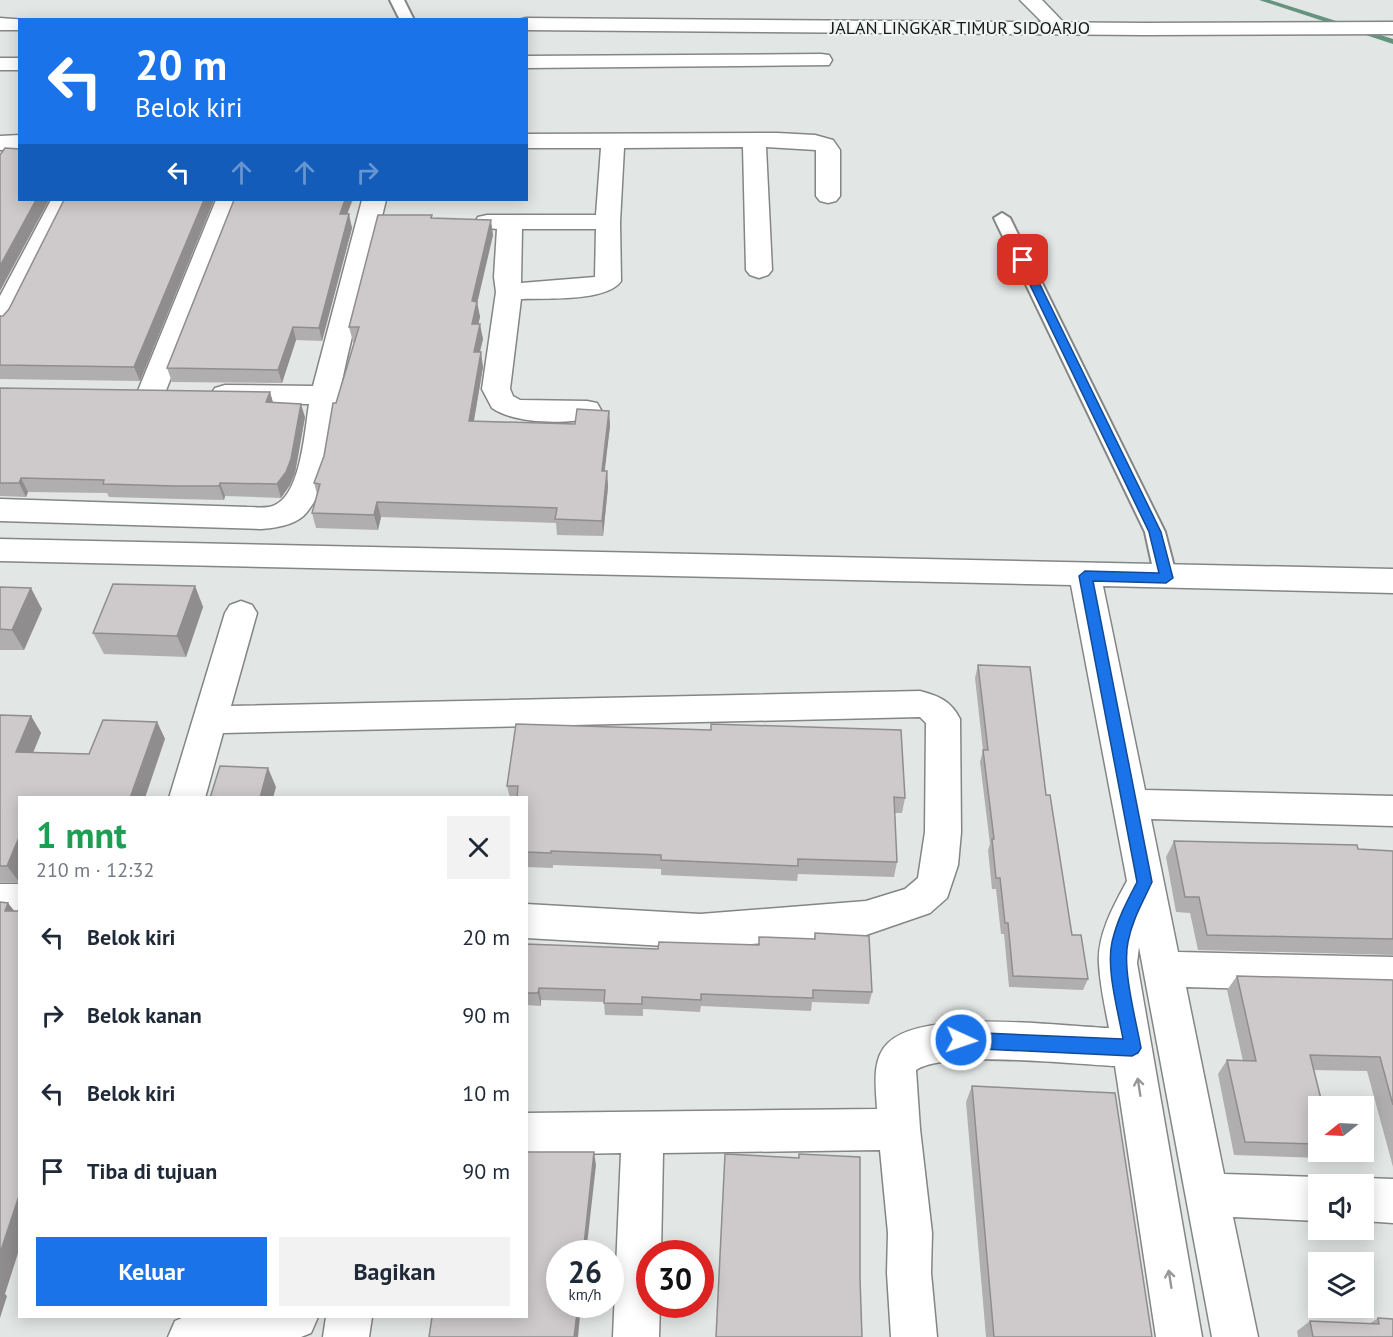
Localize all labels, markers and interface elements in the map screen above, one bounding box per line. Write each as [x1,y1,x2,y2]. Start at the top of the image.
street label: JALAN LINGKAR TIMUR SIDOARJO [829,16,1090,39]
text: 20 m [135,37,227,92]
icon: left [36,42,114,120]
text: Belok kiri [135,90,243,124]
icon: left [162,156,195,189]
icon: ahead [225,156,258,189]
icon: ahead [288,156,321,189]
icon: right [351,156,384,189]
pin [997,234,1048,285]
icon: arrive [1006,243,1039,276]
text: 1 mnt [36,811,127,858]
button: close [447,816,510,879]
text: 210 m · 12:32 [36,857,154,883]
icon: left [36,921,69,954]
text: Belok kiri [87,923,176,951]
text: 20 m [462,923,510,951]
icon: right [36,999,69,1032]
text: Belok kanan [87,1001,202,1029]
text: 90 m [462,1001,510,1029]
position arrow [929,1008,993,1072]
icon: left [36,1077,69,1110]
one-way arrow [1133,1077,1144,1097]
text: Belok kiri [87,1079,176,1107]
text: 10 m [462,1079,510,1107]
north arrow [1308,1096,1374,1162]
map controls [1308,1096,1374,1318]
icon: arrive [36,1155,69,1188]
text: Tiba di tujuan [87,1157,217,1185]
text: 90 m [462,1157,510,1185]
button: sound [1308,1174,1374,1240]
button: Keluar [36,1237,267,1306]
button: Bagikan [279,1237,510,1306]
speed limit sign: 30 [636,1240,714,1318]
text: 26 [568,1252,602,1291]
button: layers [1308,1252,1374,1318]
one-way arrow [1164,1270,1175,1290]
text: km/h [569,1285,601,1304]

